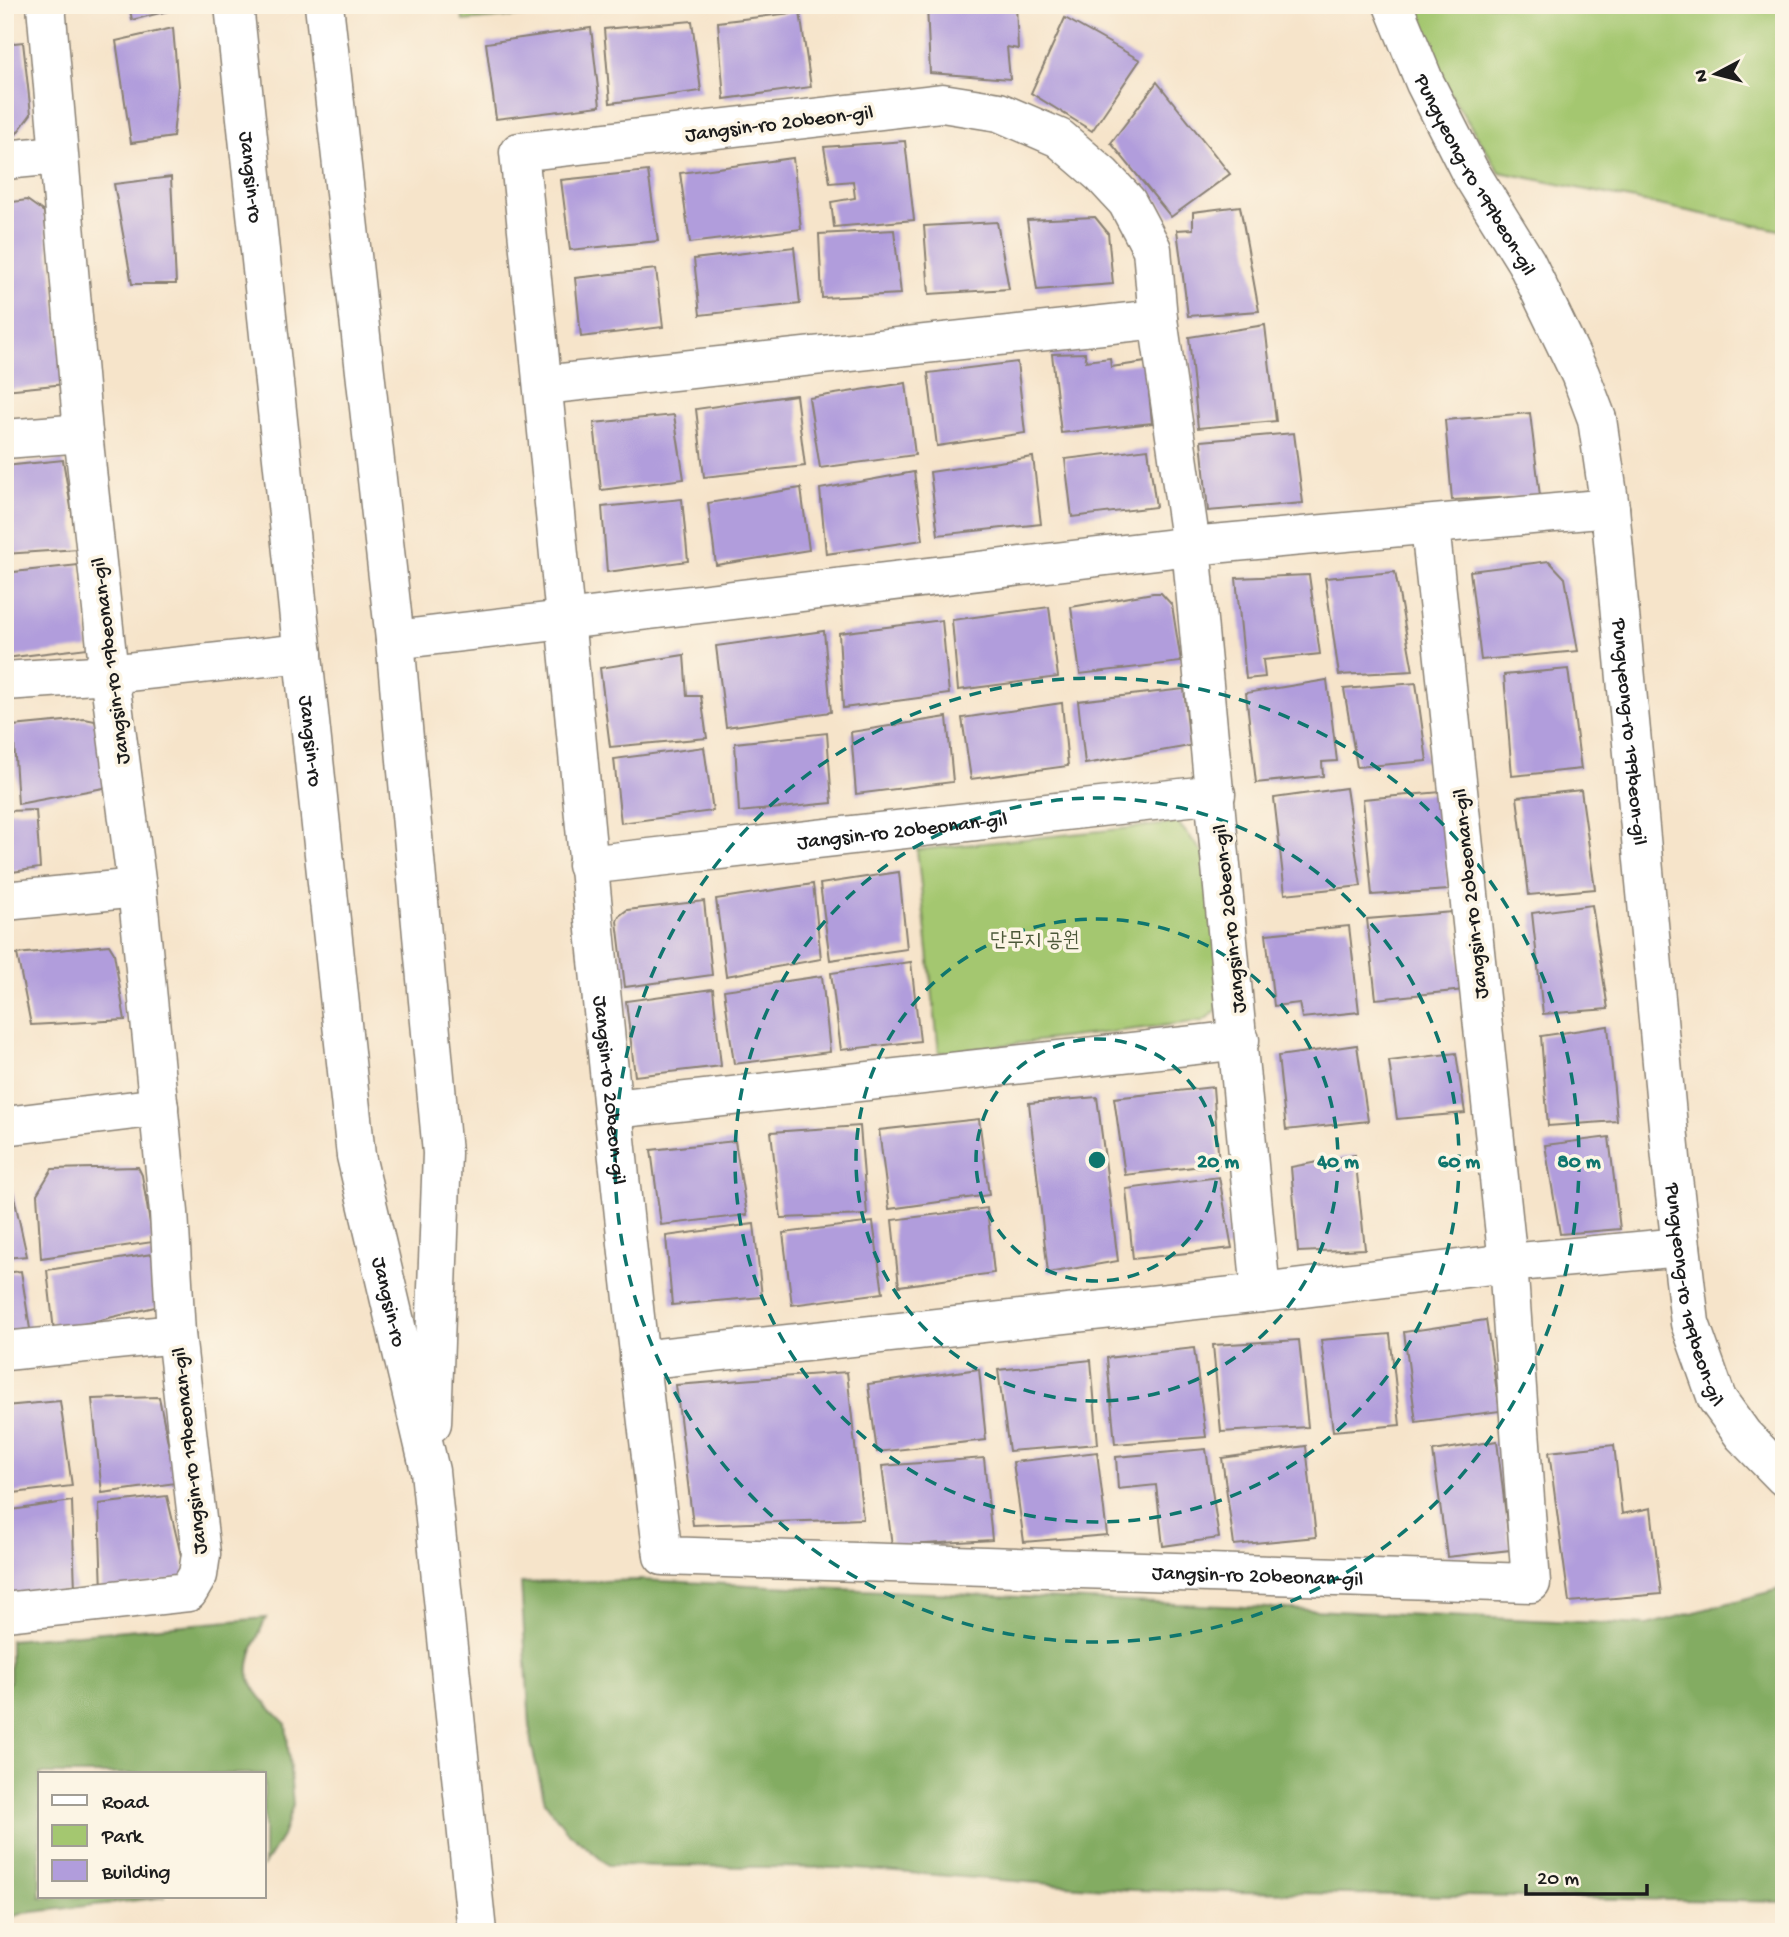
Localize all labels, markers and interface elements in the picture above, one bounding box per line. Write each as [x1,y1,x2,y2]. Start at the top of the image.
north arrow [1680,38,1750,108]
text: N [1690,68,1715,83]
street label: Pungyeong-ro 199beon-gil [1406,70,1540,280]
street label: Jangsin-ro 20beon-gil [684,102,875,149]
street label: Jangsin-ro [231,130,266,225]
street label: Jangsin-ro 19beonan-gil [87,556,138,765]
street label: Pungyeong-ro 199beon-gil [1604,617,1651,846]
street label: Jangsin-ro [291,694,326,788]
street label: Jangsin-ro 20beonan-gil [1449,787,1496,1000]
street label: Jangsin-ro 20beonan-gil [796,809,1009,857]
street label: Jangsin-ro 20beon-gil [1209,823,1254,1014]
park label: 단무지 공원 [990,930,1080,955]
street label: Jangsin-ro 20beon-gil [586,995,630,1186]
centre of rings [1085,1148,1109,1172]
text: 20 m [1197,1151,1239,1176]
text: 40 m [1316,1151,1359,1176]
text: 60 m [1438,1151,1480,1176]
text: 80 m [1557,1151,1601,1176]
street label: Pungyeong-ro 199beon-gil [1658,1181,1728,1413]
street label: Jangsin-ro [364,1255,410,1350]
street label: Jangsin-ro 19beonan-gil [168,1346,215,1555]
street label: Jangsin-ro 20beonan-gil [1152,1562,1364,1594]
legend [38,1772,266,1898]
text: Road [102,1792,150,1817]
text: Park [101,1826,145,1851]
scale bar [1526,1853,1647,1897]
text: Building [101,1862,171,1887]
text: 20 m [1537,1868,1579,1893]

